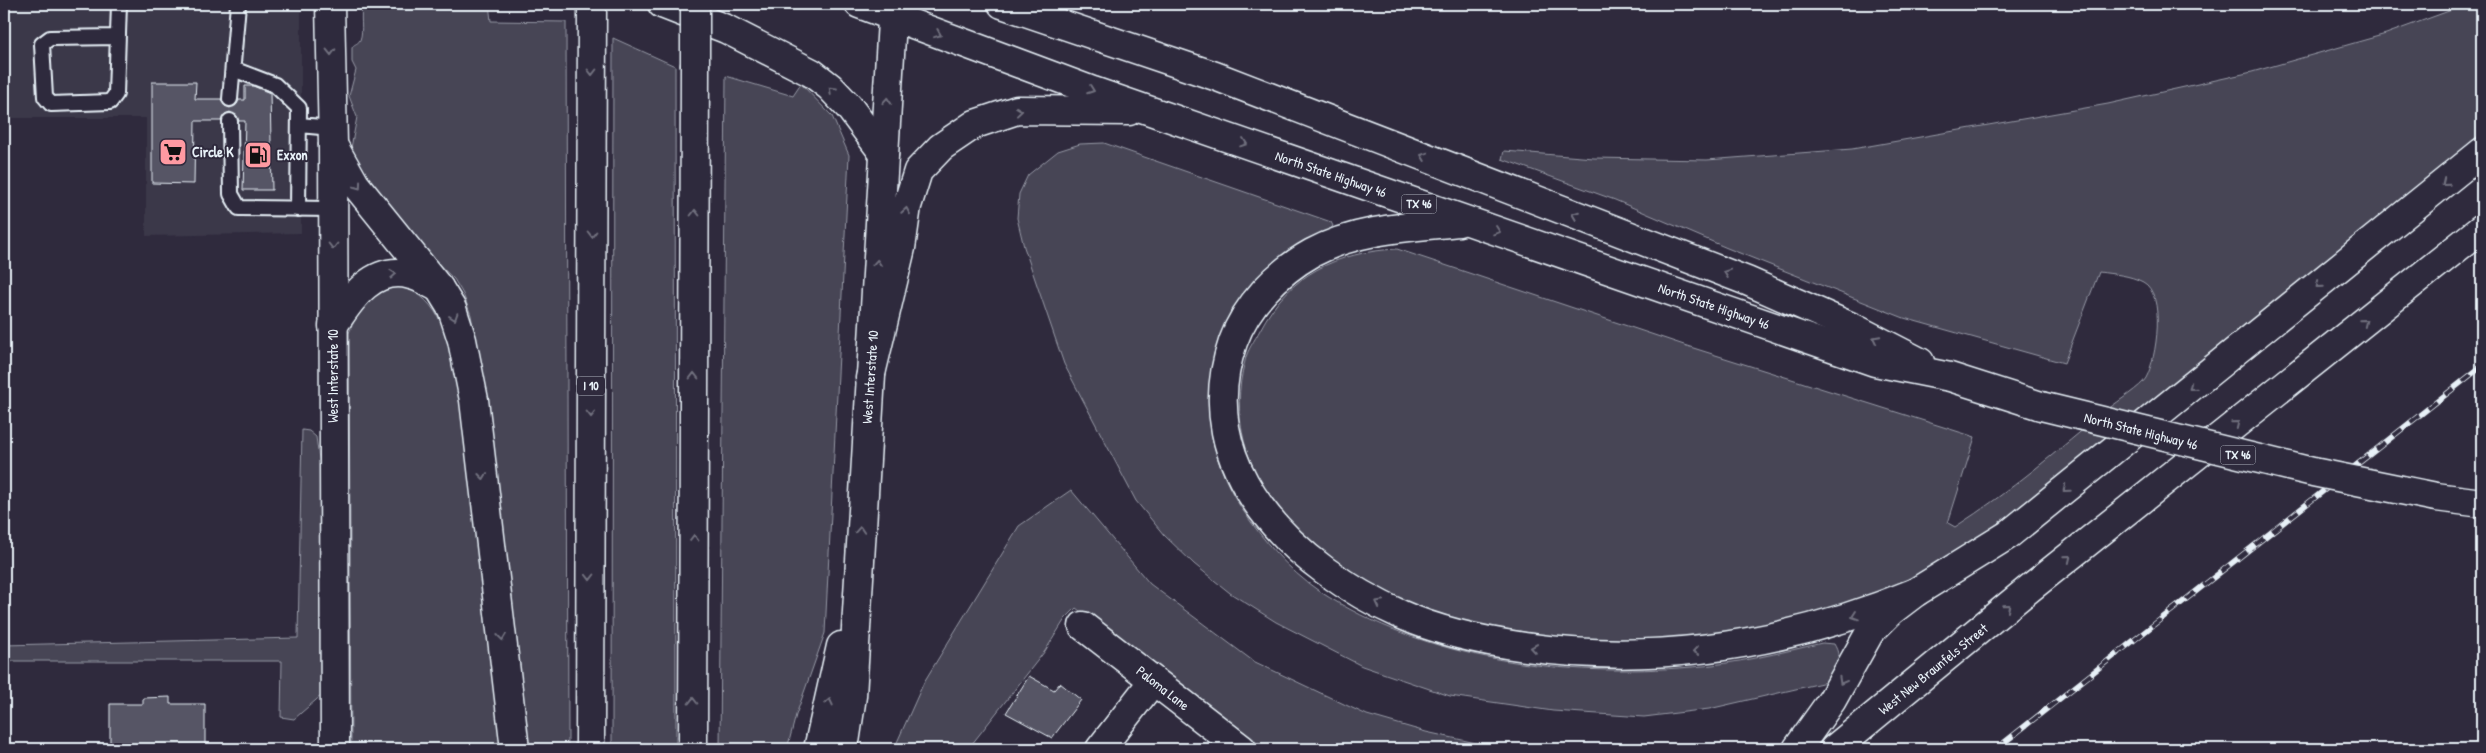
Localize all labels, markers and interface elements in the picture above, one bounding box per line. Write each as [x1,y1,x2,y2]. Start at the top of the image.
one-way arrow [933,28,942,38]
one-way arrow [326,49,336,57]
one-way arrow [587,68,597,76]
one-way arrow [1086,84,1094,94]
one-way arrow [828,87,837,96]
one-way arrow [881,97,892,105]
one-way arrow [1015,106,1023,117]
supermarket icon: Circle K [158,137,188,167]
one-way arrow [1239,138,1248,148]
fuel station icon: Exxon [243,140,273,170]
place label: Circle K [192,142,234,161]
place label: Exxon [277,145,308,164]
street label: North State Highway 46 [1273,146,1390,203]
one-way arrow [1420,152,1429,162]
one-way arrow [2442,177,2451,185]
one-way arrow [352,180,361,190]
road number: TX 46 [1402,194,1436,213]
one-way arrow [901,207,911,215]
one-way arrow [690,209,700,216]
one-way arrow [1572,211,1580,221]
one-way arrow [1492,225,1501,235]
one-way arrow [587,230,597,238]
one-way arrow [328,242,338,250]
one-way arrow [871,259,882,267]
one-way arrow [390,269,398,280]
one-way arrow [1723,269,1732,279]
street label: North State Highway 46 [1656,278,1773,335]
one-way arrow [2315,280,2324,289]
one-way arrow [448,312,458,320]
one-way arrow [2358,319,2367,328]
street label: West Interstate 10 [323,329,342,423]
street label: West Interstate 10 [857,330,882,424]
one-way arrow [1872,335,1881,345]
one-way arrow [689,371,699,379]
road number: I 10 [577,376,605,396]
one-way arrow [2189,382,2198,390]
street label: North State Highway 46 [2082,407,2200,455]
one-way arrow [586,410,596,418]
one-way arrow [2231,420,2240,429]
road number: TX 46 [2220,446,2256,464]
one-way arrow [477,472,488,480]
one-way arrow [2063,484,2072,492]
one-way arrow [855,526,866,534]
one-way arrow [689,534,699,542]
one-way arrow [2063,554,2072,563]
one-way arrow [585,573,595,581]
one-way arrow [1375,599,1384,610]
one-way arrow [2002,604,2011,613]
one-way arrow [1851,610,1859,620]
street label: West New Braunfels Street [1874,618,1992,719]
one-way arrow [496,634,507,642]
one-way arrow [1530,644,1539,654]
one-way arrow [1692,645,1700,656]
street label: Paloma Lane [1133,661,1194,715]
one-way arrow [1838,676,1848,685]
one-way arrow [688,696,698,704]
one-way arrow [823,697,834,706]

